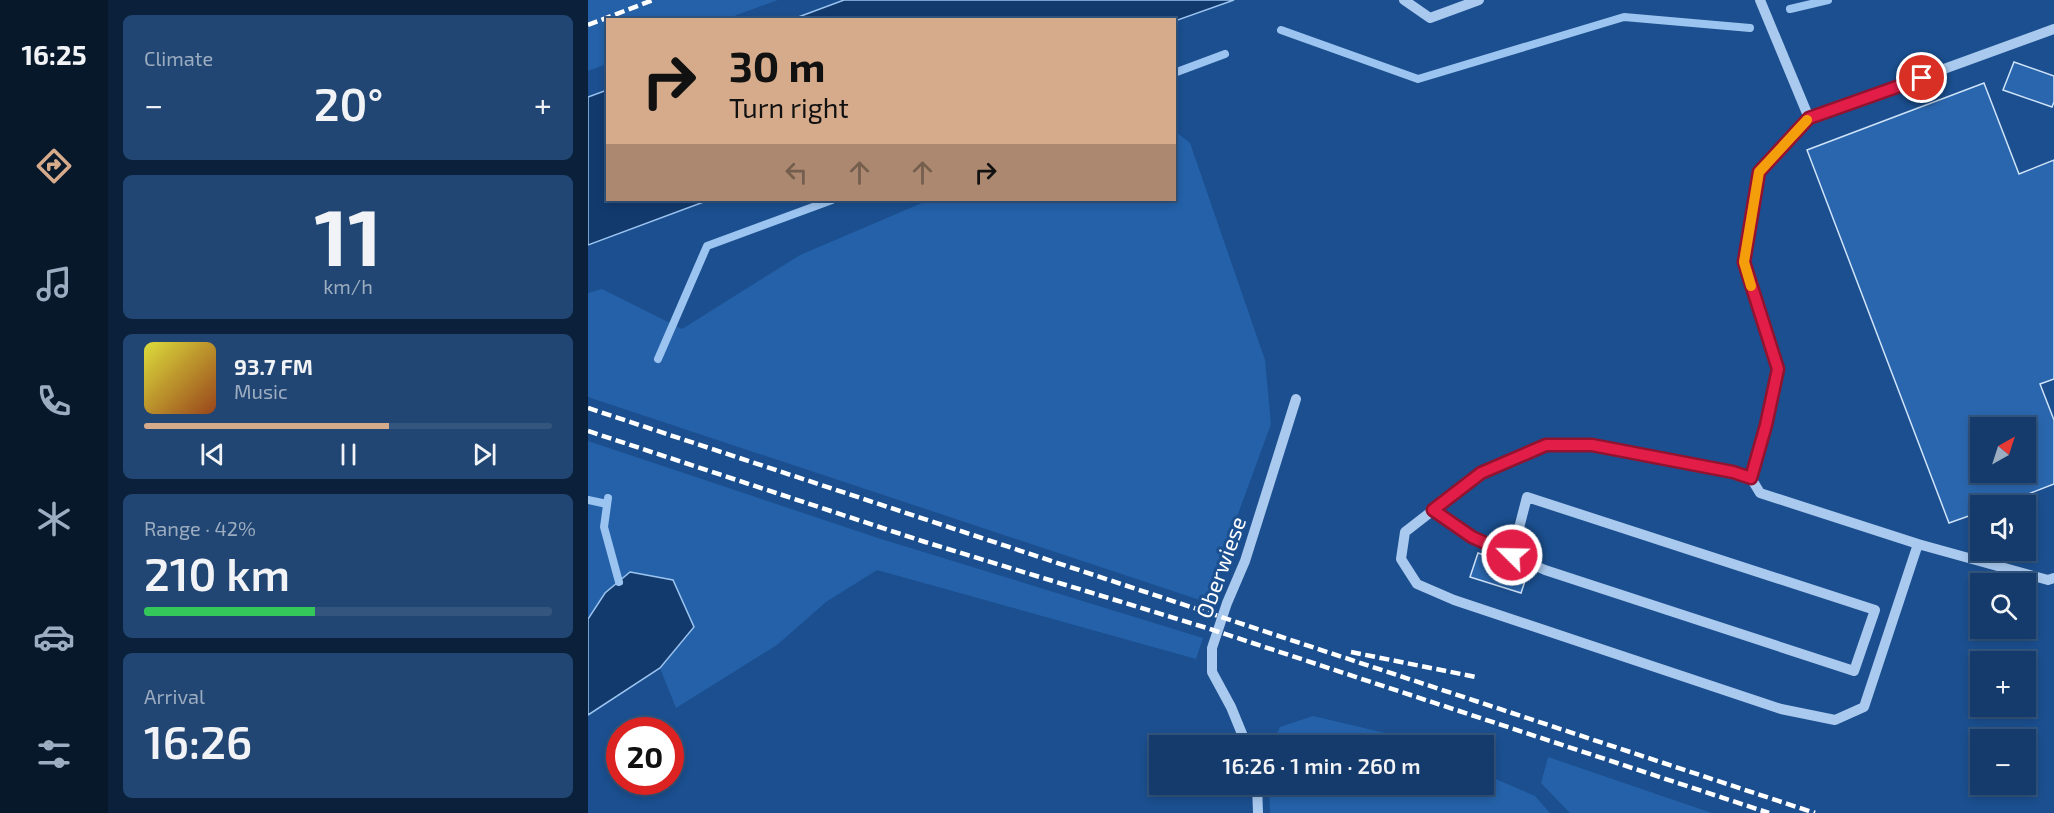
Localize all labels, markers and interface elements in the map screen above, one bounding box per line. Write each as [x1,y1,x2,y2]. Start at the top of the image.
text: 16:25 [21,38,87,70]
text: 30 m [729,40,825,90]
icon: right [630,42,708,120]
text: Climate [144,46,213,70]
pin [1896,52,1947,103]
icon: arrive [1905,61,1938,94]
text: 20° [314,76,383,130]
text: − [144,84,163,124]
text: + [534,84,552,124]
text: Turn right [729,91,849,123]
icon: directions [33,145,75,187]
icon: left [780,156,813,189]
icon: ahead [843,156,876,189]
icon: ahead [906,156,939,189]
icon: right [969,156,1002,189]
text: 11 [314,188,382,282]
icon: music [33,263,75,305]
text: km/h [323,274,373,298]
text: 93.7 FM [234,353,313,379]
text: Music [234,379,288,403]
icon: phone [33,380,75,422]
north arrow [1970,417,2036,483]
map controls [1970,417,2036,795]
icon: previous [196,438,229,471]
icon: pause [332,438,365,471]
icon: next [468,438,501,471]
button: sound [1970,495,2036,561]
icon: climate [33,498,75,540]
street label: Oberwiese [1190,513,1250,621]
text: Range · 42% [144,516,256,540]
position arrow [1480,523,1544,587]
text: 210 km [144,546,290,600]
button: search [1970,573,2036,639]
icon: car [33,616,75,658]
button: + [1970,651,2036,717]
text: Arrival [144,684,205,708]
text: 16:26 [144,714,252,768]
speed limit sign: 20 [606,717,684,795]
button: − [1970,729,2036,795]
icon: filters [33,733,75,775]
text: 16:26 · 1 min · 260 m [1222,752,1421,778]

